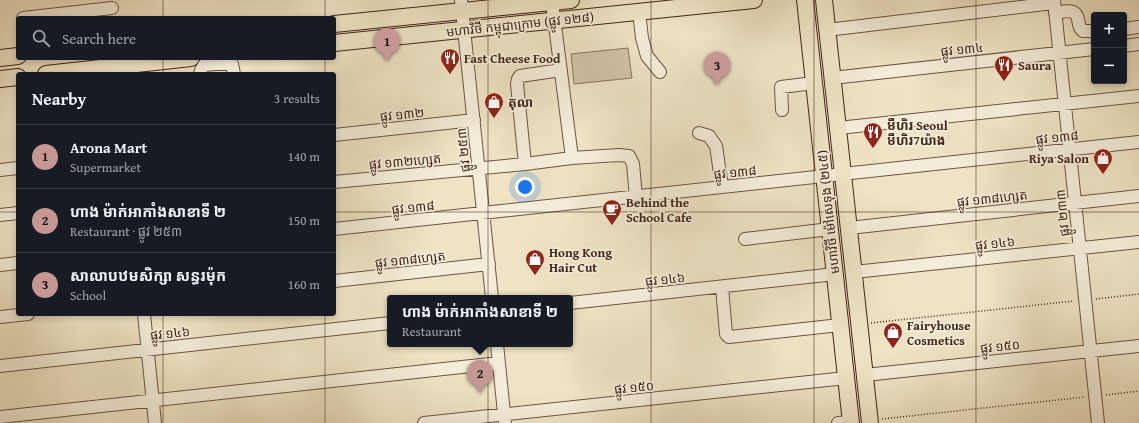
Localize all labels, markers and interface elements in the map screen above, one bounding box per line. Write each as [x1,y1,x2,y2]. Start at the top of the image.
street label: មហាវិថី កម្ពុជាក្រោម (ផ្លូវ ១២៨) [445,7,595,44]
map controls [1091,12,1127,84]
button: + [1091,12,1127,48]
search box [16,16,336,60]
icon: search [30,27,52,49]
text: Search here [62,28,136,49]
pin: 1 [374,28,400,61]
street label: ផ្លូវ ១៣៤ [940,38,985,63]
restaurant icon: Fast Cheese Food [439,47,461,75]
button: − [1091,48,1127,84]
place label: Fast Cheese Food [464,49,561,68]
pin: 3 [704,52,730,85]
restaurant icon: Saura [993,54,1015,82]
place label: Saura [1018,56,1052,75]
text: Nearby [32,86,86,111]
text: 3 results [274,89,320,108]
shop icon: តុលា [483,91,505,119]
place label: តុលា [508,93,533,112]
street label: ផ្លូវ ១៣២ [379,103,425,128]
place label: មីហិរ Seoul មីហិរ7យ៉ាង [887,116,948,150]
restaurant icon: មីហិរ Seoul មីហិរ7យ៉ាង [862,121,884,149]
street label: ផ្លូវ ១៣៨ [1035,126,1080,151]
street label: ផ្លូវ ២៥៣ [452,127,477,173]
text: Arona Mart [70,137,147,158]
text: 1 [42,147,48,166]
text: 140 m [288,147,320,166]
shop icon: Riya Salon [1092,147,1114,175]
street label: ផ្លូវ ១៣២ហ្សេត [368,149,442,176]
street label: មហាវិថី ម៉ៅសេទុង (២៤៥) [813,149,844,275]
place label: Riya Salon [1029,149,1089,168]
text: Supermarket [70,158,141,177]
street label: ផ្លូវ ១៣៨ [713,161,758,186]
your location [515,177,535,197]
street label: ផ្លូវ ១៣៨ហ្សេត [956,185,1029,213]
street label: ផ្លូវ ២៣៣ [1051,188,1076,238]
place label: Behind the School Cafe [626,193,692,227]
street label: ផ្លូវ ១៣៨ [391,196,436,221]
cafe icon: Behind the School Cafe [601,198,623,226]
text: ហាង ម៉ាក់អាកាំងសាខាទី ២ [70,201,226,222]
text: 2 [42,211,48,230]
text: 150 m [288,211,320,230]
text: Restaurant · ផ្លូវ ២៥៣ [70,222,182,241]
street label: ផ្លូវ ១៤៦ [974,232,1016,257]
place label: Hong Kong Hair Cut [549,243,612,277]
street label: ផ្លូវ ១៣៨ហ្សេត [374,246,447,274]
shop icon: Hong Kong Hair Cut [524,248,546,276]
text: សាលាបឋមសិក្សា សន្ធរម៉ុក [70,265,226,286]
street label: ផ្លូវ ១៤៦ [644,268,686,293]
text: 3 [42,275,48,294]
text: 160 m [288,275,320,294]
text: School [70,286,106,305]
popup [387,295,573,347]
text: ហាង ម៉ាក់អាកាំងសាខាទី ២ [402,301,558,322]
place label: Fairyhouse Cosmetics [907,316,971,350]
shop icon: Fairyhouse Cosmetics [882,321,904,349]
street label: ផ្លូវ ១៤៦ [149,322,191,347]
text: Restaurant [402,322,462,341]
street label: ផ្លូវ ១៥០ [979,335,1021,360]
pin: 2 [467,360,493,393]
street label: ផ្លូវ ១៥០ [613,376,655,401]

